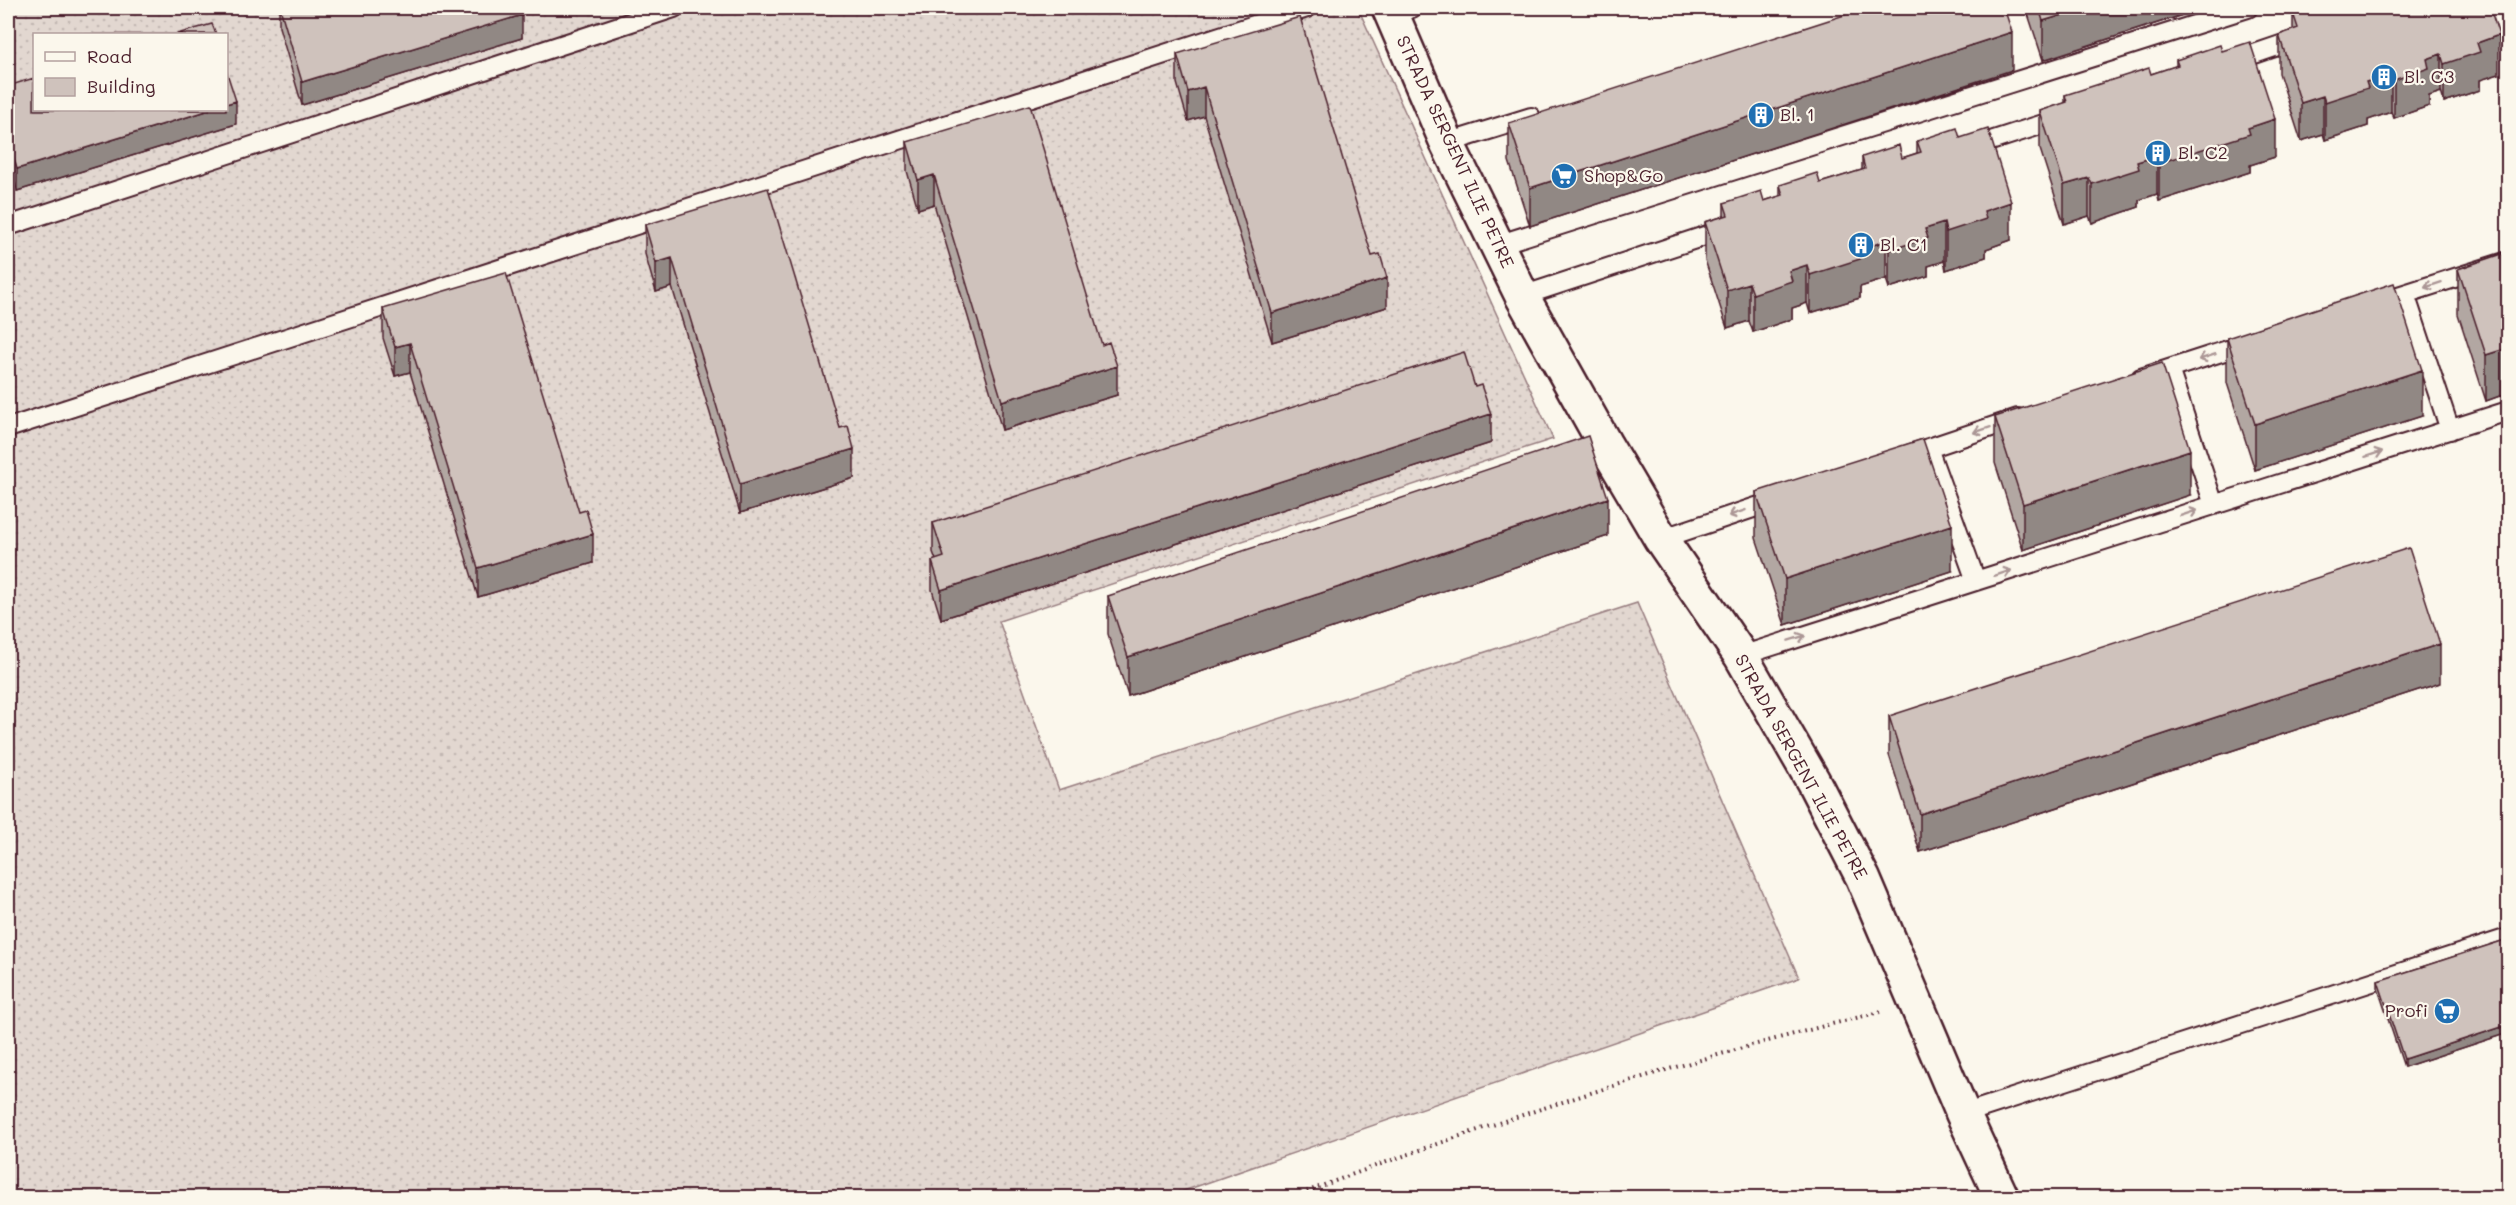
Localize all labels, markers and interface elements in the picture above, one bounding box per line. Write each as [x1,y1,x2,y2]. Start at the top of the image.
street label: STRADA SERGENT ILIE PETRE [1391,31,1520,272]
legend [33,33,228,111]
text: Road [87,44,132,68]
building icon: Bl. C3 [2369,62,2399,92]
place label: Bl. C3 [2404,64,2454,88]
text: Building [87,74,155,98]
building icon: Bl. 1 [1746,100,1776,130]
place label: Bl. 1 [1780,102,1815,126]
building icon: Bl. C2 [2143,138,2173,168]
place label: Bl. C2 [2178,140,2228,164]
supermarket icon: Shop&Go [1549,161,1579,191]
place label: Shop&Go [1584,163,1663,187]
building icon: Bl. C1 [1846,230,1876,260]
place label: Bl. C1 [1880,232,1928,256]
one-way arrow [2424,280,2443,291]
one-way arrow [2198,352,2217,363]
one-way arrow [1973,426,1992,437]
one-way arrow [2364,448,2383,459]
one-way arrow [2179,507,2198,518]
one-way arrow [1728,509,1747,520]
one-way arrow [1993,566,2012,577]
one-way arrow [1787,631,1806,642]
street label: STRADA SERGENT ILIE PETRE [1730,650,1874,883]
supermarket icon: Profi [2432,996,2462,1026]
place label: Profi [2385,998,2428,1022]

